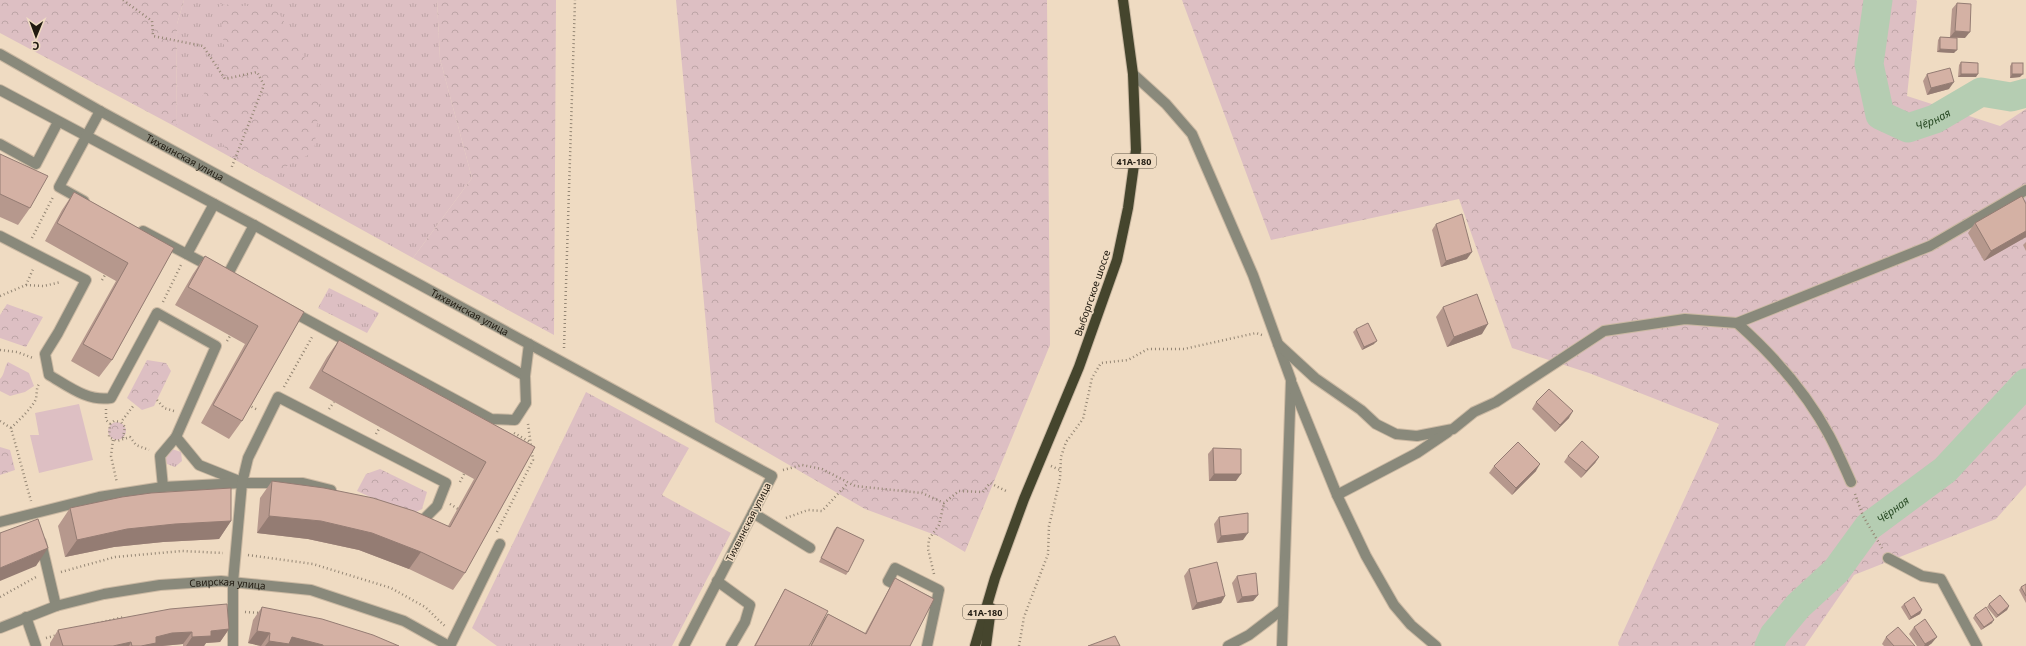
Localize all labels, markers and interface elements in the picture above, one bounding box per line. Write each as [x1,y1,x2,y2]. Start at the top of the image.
north arrow [16,16,56,56]
text: С [32,39,40,54]
water label: Чёрная [1913,104,1953,133]
street label: Тихвинская улица [144,130,227,184]
road number: 41А-180 [1112,154,1156,168]
street label: Выборгское шоссе [1071,247,1114,338]
street label: Тихвинская улица [428,285,511,339]
street label: Тихвинская улица [722,480,774,564]
water label: Чёрная [1873,492,1912,526]
street label: Свирская улица [189,574,266,592]
road number: 41А-180 [963,605,1007,619]

